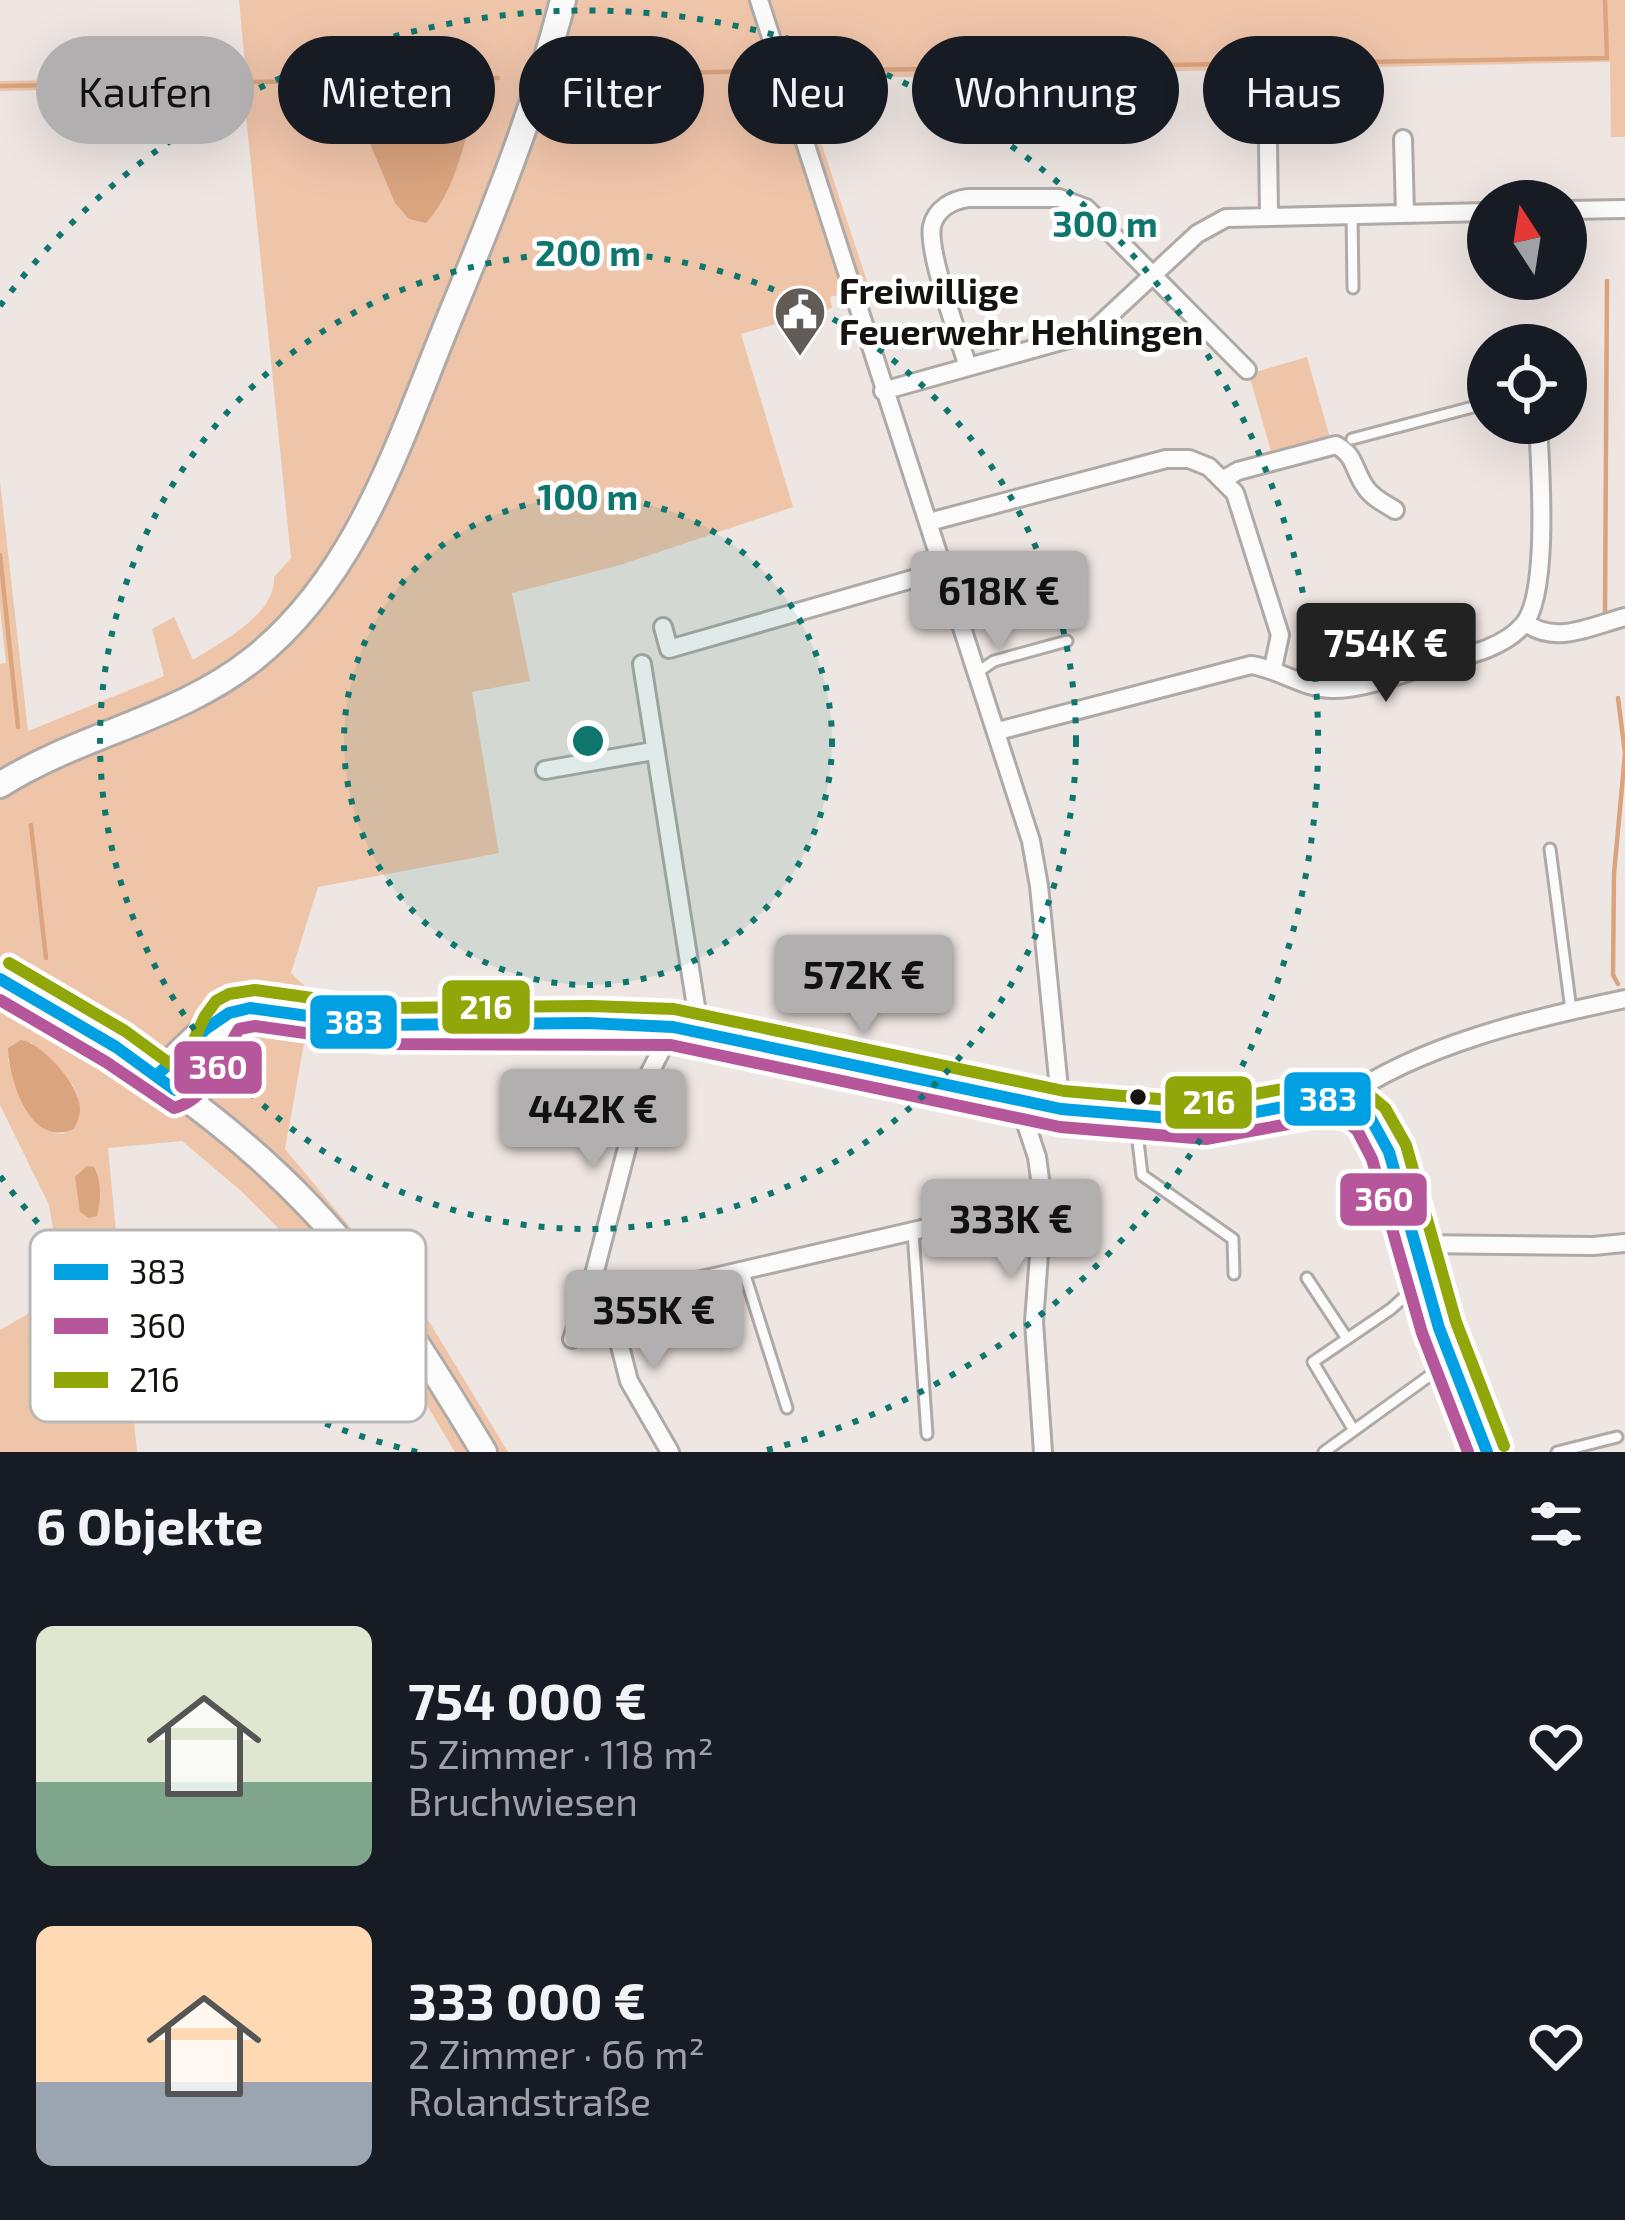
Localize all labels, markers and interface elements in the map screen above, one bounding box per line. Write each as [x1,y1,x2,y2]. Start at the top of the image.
chip: Kaufen [36,36,254,144]
chip: Mieten [278,36,495,144]
chip: Filter [519,36,704,144]
chip: Neu [728,36,888,144]
chip: Wohnung [912,36,1179,144]
chip: Haus [1203,36,1384,144]
north arrow [1467,180,1587,300]
map controls [1467,180,1587,444]
text: 300 m [1052,201,1158,244]
text: 200 m [535,230,641,273]
place label: Freiwillige Feuerwehr Hehlingen [839,268,1203,352]
public building icon: Freiwillige Feuerwehr Hehlingen [772,284,828,358]
button: locate [1467,324,1587,444]
text: 100 m [538,474,638,517]
pin: 618K € [901,551,1097,653]
text: 618K € [938,566,1060,613]
pin: 754K € [1288,603,1484,705]
text: 754K € [1324,618,1448,665]
centre of rings [567,720,609,762]
pin: 572K € [766,935,962,1037]
text: 572K € [803,950,925,997]
line badge: 216 [440,978,532,1036]
text: 216 [460,986,512,1026]
line badge: 383 [308,993,399,1051]
text: 383 [325,1001,383,1041]
line badge: 360 [172,1039,264,1096]
text: 360 [188,1046,248,1086]
pin: 442K € [495,1069,691,1171]
line badge: 383 [1282,1070,1373,1128]
line badge: 216 [1163,1074,1254,1131]
text: 383 [1299,1078,1357,1118]
text: 216 [1183,1081,1235,1121]
text: 442K € [528,1084,658,1131]
unlabelled marker [1127,1086,1149,1108]
line badge: 360 [1338,1171,1429,1228]
text: 360 [1354,1178,1414,1218]
pin: 333K € [913,1179,1109,1281]
text: 333K € [949,1194,1073,1241]
legend [30,1230,426,1422]
text: 383 [129,1251,186,1291]
pin: 355K € [556,1270,752,1372]
text: 355K € [593,1285,715,1332]
text: 360 [129,1305,186,1345]
text: 216 [129,1359,180,1399]
icon: filters [1523,1491,1589,1557]
text: 6 Objekte [36,1494,264,1555]
text: 754 000 € [408,1669,647,1730]
icon: home [132,1674,276,1818]
icon: heart [1523,1713,1589,1779]
text: 5 Zimmer · 118 m² [408,1730,714,1777]
text: Bruchwiesen [408,1777,638,1824]
text: 333 000 € [408,1969,646,2030]
icon: home [132,1974,276,2118]
icon: heart [1523,2013,1589,2079]
text: 2 Zimmer · 66 m² [408,2030,705,2077]
text: Rolandstraße [408,2077,651,2124]

